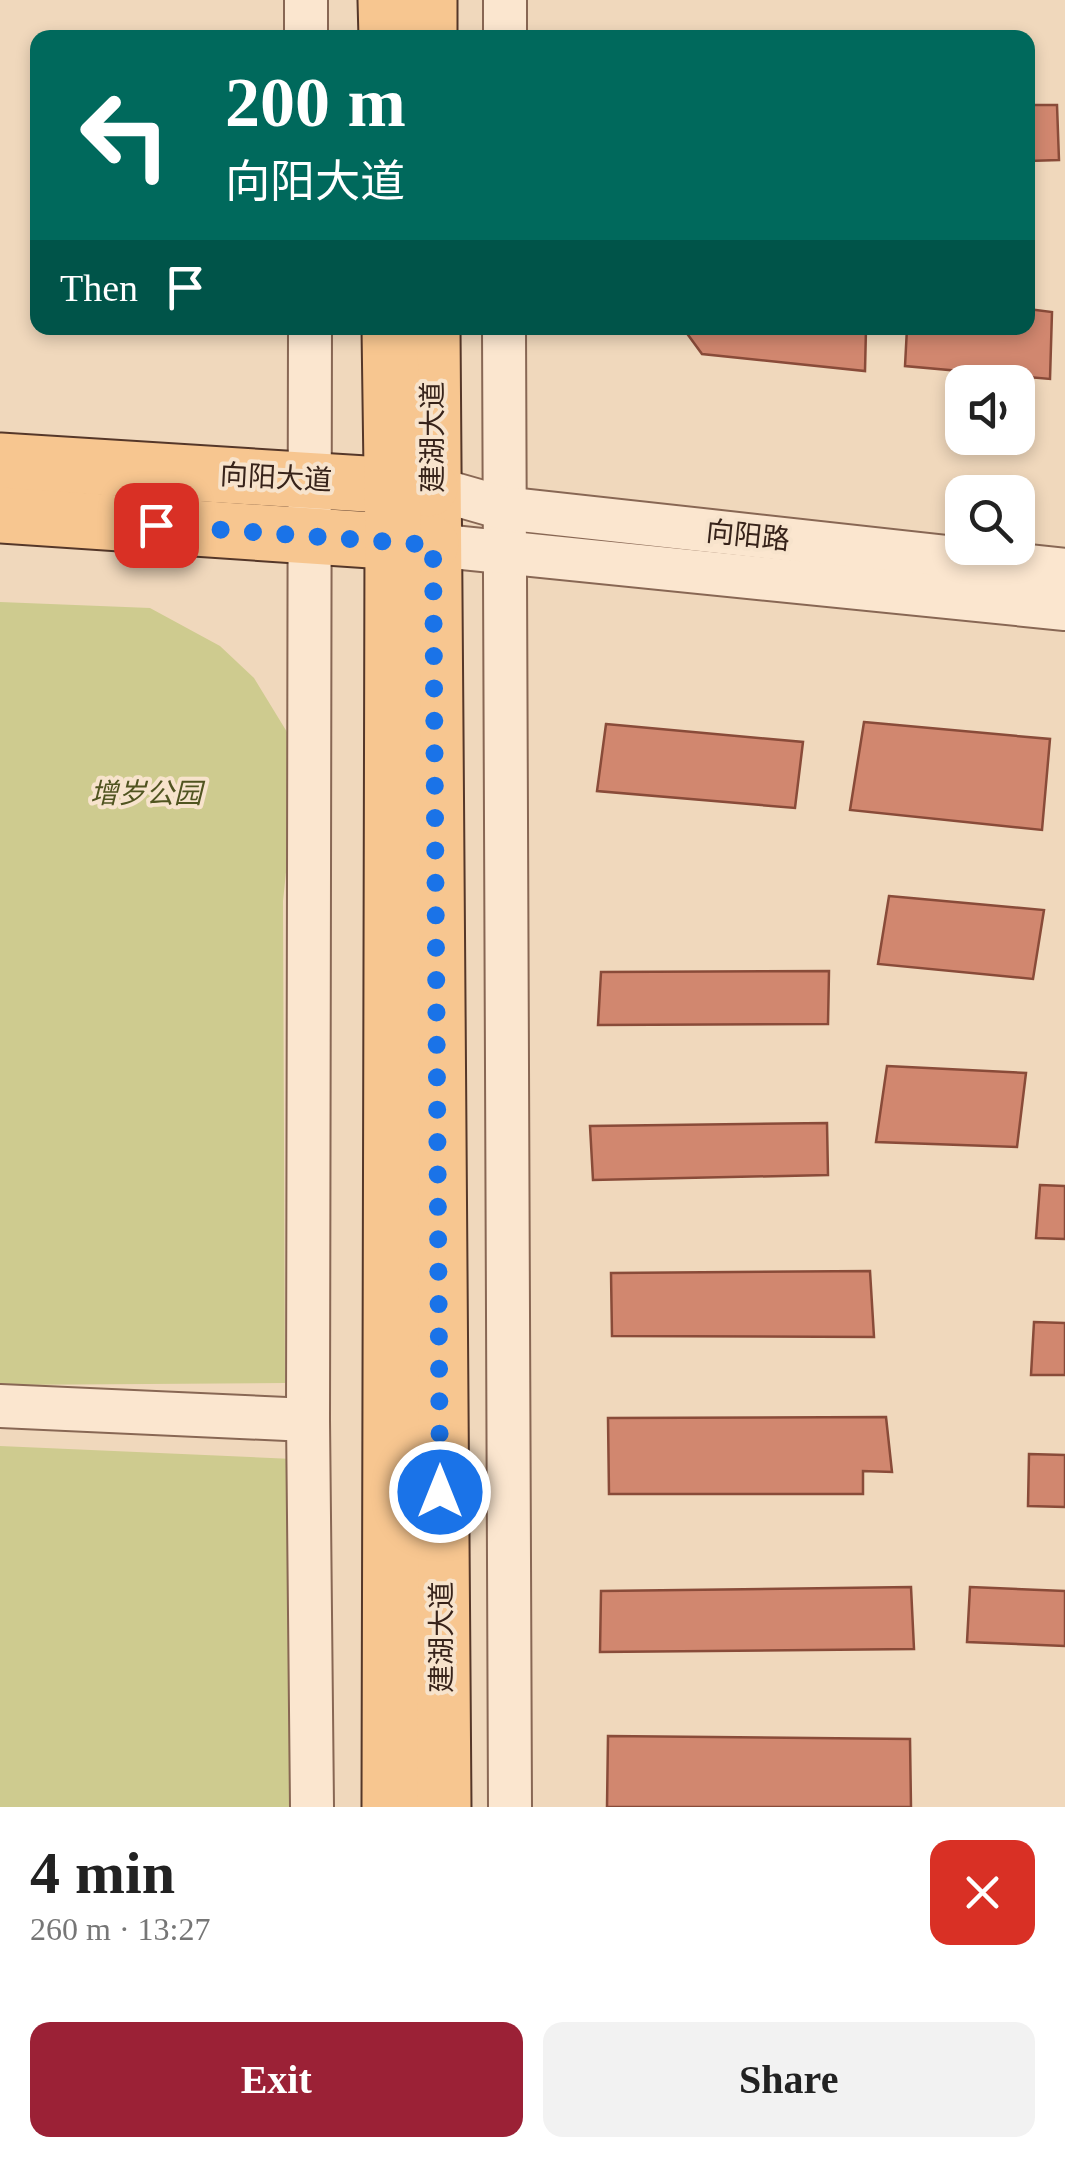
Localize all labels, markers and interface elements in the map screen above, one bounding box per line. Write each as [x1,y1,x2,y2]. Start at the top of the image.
text: 200 m [225,64,406,141]
icon: left [60,70,190,200]
text: 向阳大道 [225,157,405,207]
icon: arrive [158,260,213,315]
text: Then [60,267,138,309]
map controls [945,365,1035,565]
button: sound [945,365,1035,455]
street label: 建湖大道 [417,381,448,493]
street label: 向阳大道 [219,459,333,496]
button: search [945,475,1035,565]
pin [114,483,199,568]
icon: arrive [129,498,184,553]
street label: 向阳路 [705,516,791,555]
park label: 增岁公园 [90,778,206,809]
position arrow [388,1440,492,1544]
street label: 建湖大道 [426,1581,457,1693]
text: 4 min [30,1840,175,1906]
button: close [930,1840,1035,1945]
text: 260 m · 13:27 [30,1911,210,1947]
button: Exit [30,2022,523,2137]
button: Share [543,2022,1035,2137]

